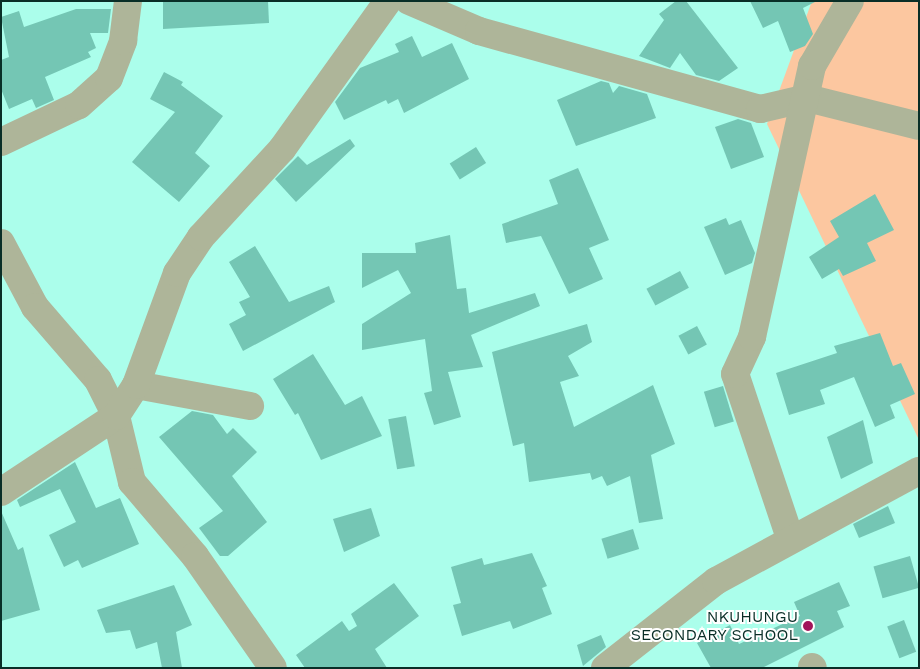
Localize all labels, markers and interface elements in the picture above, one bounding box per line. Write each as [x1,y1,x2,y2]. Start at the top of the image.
place label: NKUHUNGU SECONDARY SCHOOL [630,607,798,645]
marker: NKUHUNGU SECONDARY SCHOOL [802,620,814,632]

